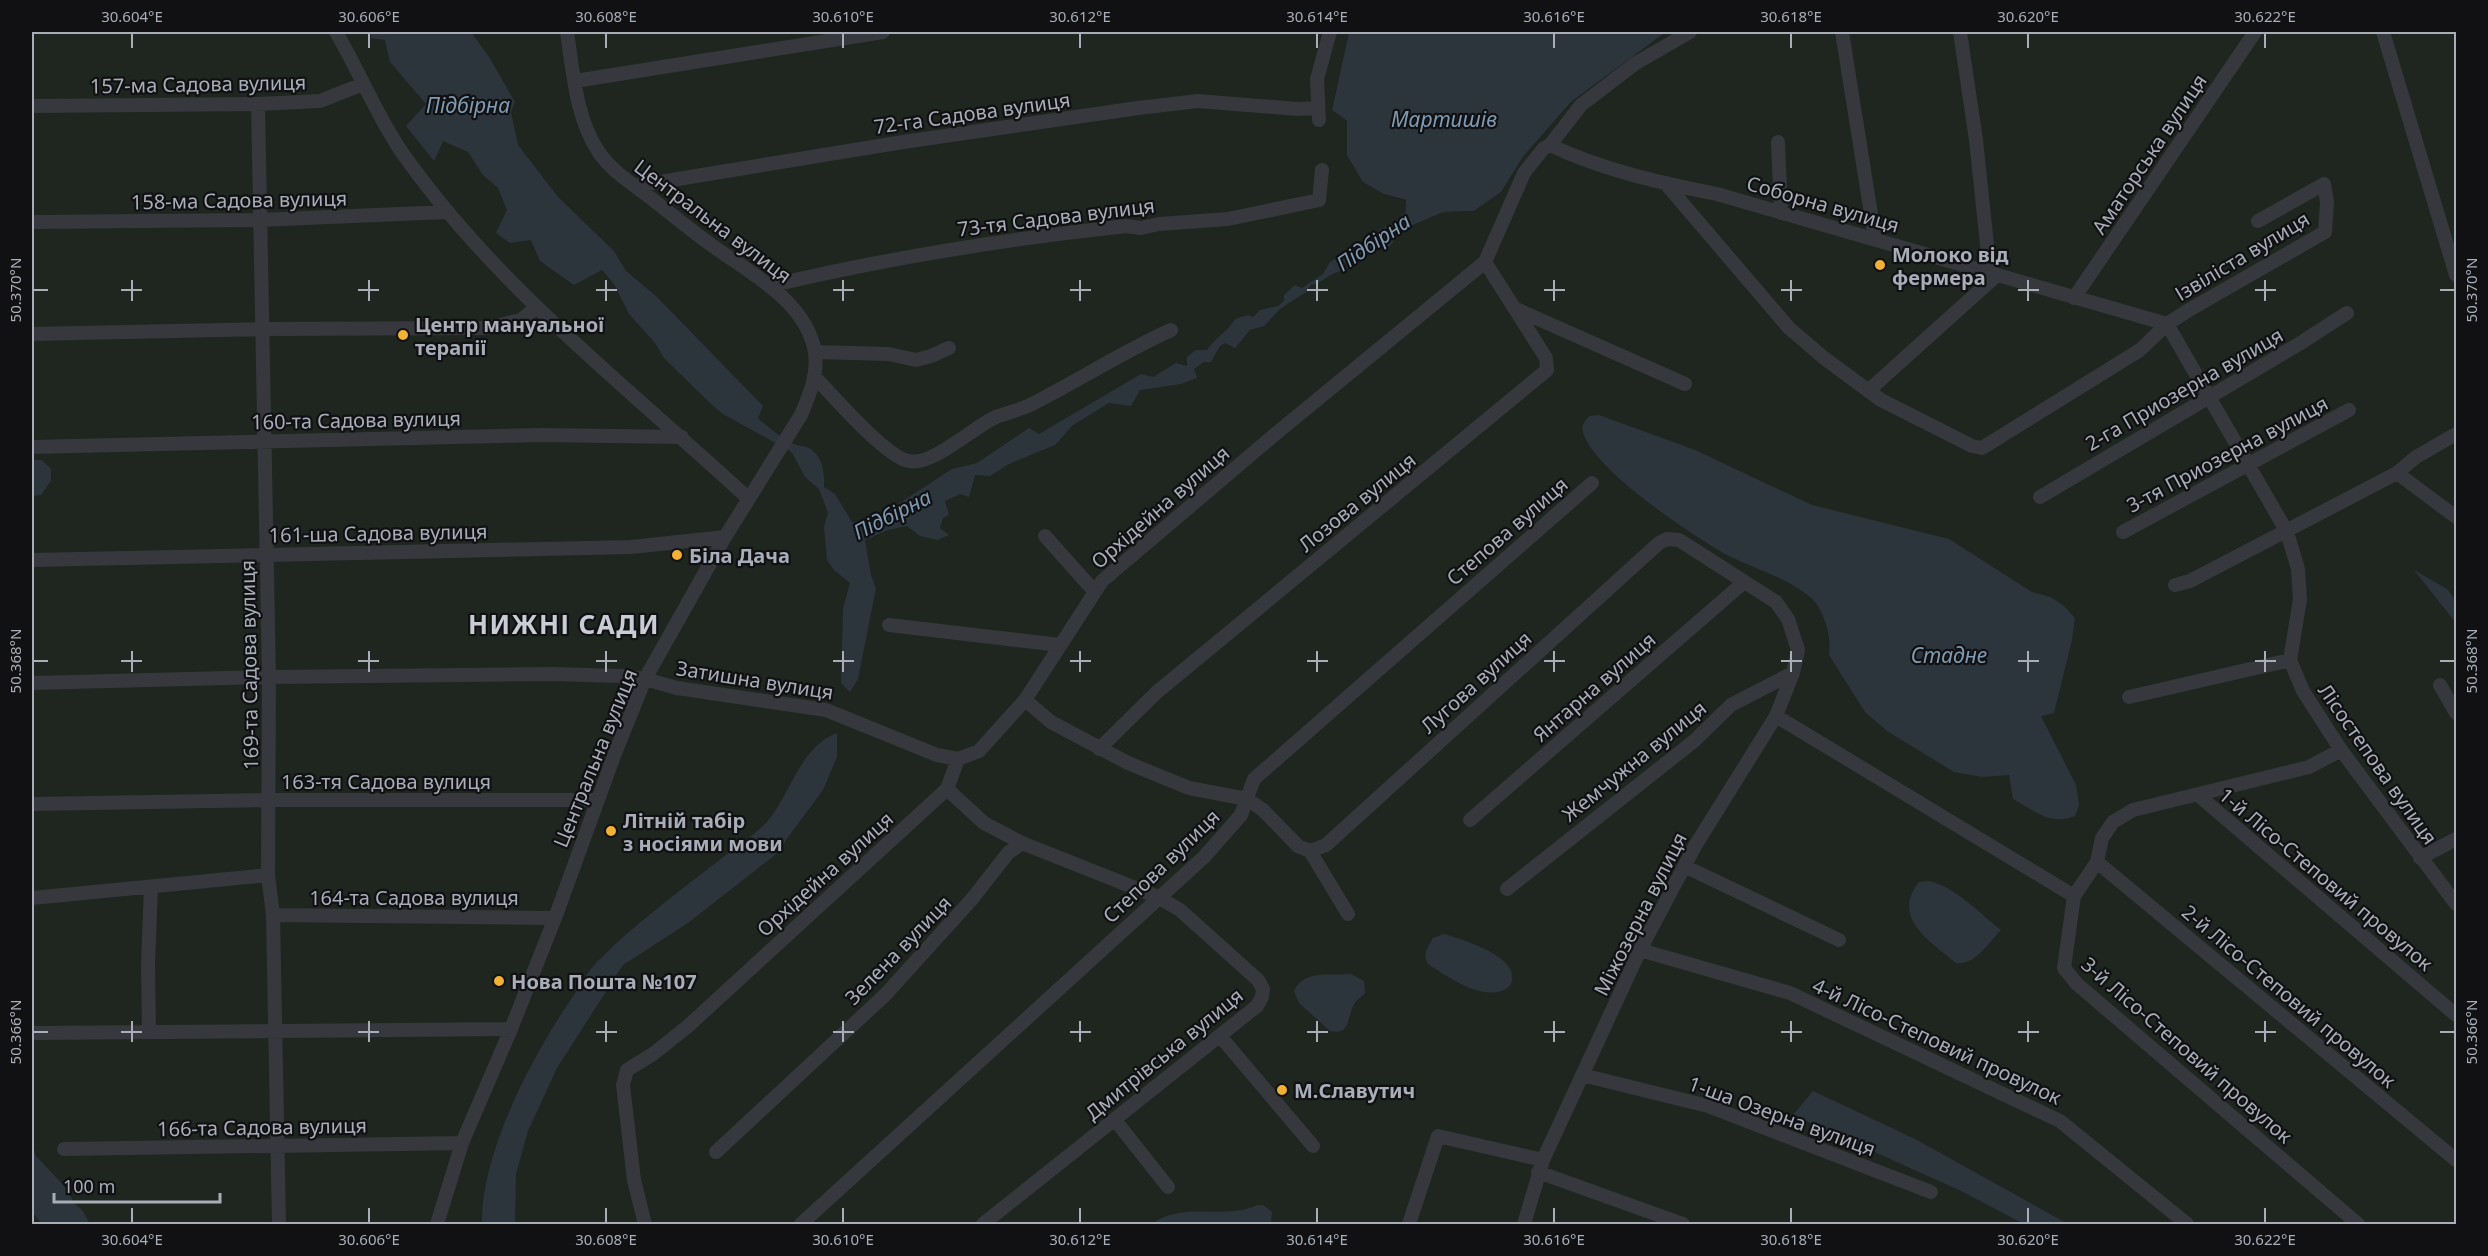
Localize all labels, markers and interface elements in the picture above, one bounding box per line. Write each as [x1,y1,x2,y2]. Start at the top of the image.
text: 30.604°E [101,6,163,26]
text: 30.606°E [338,6,400,26]
text: 30.608°E [575,6,637,26]
text: 30.610°E [812,6,874,26]
text: 30.612°E [1049,6,1111,26]
text: 30.614°E [1286,6,1348,26]
text: 30.616°E [1523,6,1585,26]
text: 30.618°E [1760,6,1822,26]
text: 30.620°E [1997,6,2059,26]
text: 30.622°E [2234,6,2296,26]
street label: 157-ма Садова вулиця [90,69,306,99]
street label: Аматорська вулиця [2085,69,2213,239]
street label: 72-га Садова вулиця [872,86,1072,140]
water label: Підбірна [426,91,510,119]
water label: Мартишів [1391,105,1497,133]
street label: Центральна вулиця [629,153,797,289]
street label: Соборна вулиця [1744,169,1902,239]
street label: 158-ма Садова вулиця [131,185,347,215]
street label: 73-тя Садова вулиця [956,191,1156,243]
street label: Ізвіліста вулиця [2170,205,2314,307]
water label: Підбірна [1330,207,1416,277]
place label: Молоко від фермера [1892,241,2009,291]
text: 50.370°N [5,258,25,322]
marker: Молоко від фермера [1873,258,1887,272]
text: 50.370°N [2461,258,2481,322]
place label: Центр мануальної терапії [415,311,604,361]
street label: 2-га Приозерна вулиця [2080,321,2288,457]
marker: Центр мануальної терапії [396,328,410,342]
street label: 3-тя Приозерна вулиця [2122,389,2332,519]
street label: 160-та Садова вулиця [251,405,461,435]
street label: Орхідейна вулиця [1085,439,1235,575]
street label: Лозова вулиця [1293,446,1421,558]
street label: Степова вулиця [1441,471,1573,591]
water label: Підбірна [848,482,936,546]
street label: 161-ша Садова вулиця [268,518,488,548]
place label: Біла Дача [689,542,790,569]
marker: Біла Дача [670,548,684,562]
street label: 169-та Садова вулиця [234,560,264,770]
district label: НИЖНІ САДИ [468,606,660,642]
street label: Лугова вулиця [1415,625,1537,739]
street label: Янтарна вулиця [1527,626,1661,748]
text: 50.368°N [5,629,25,693]
text: 50.368°N [2461,629,2481,693]
water label: Стадне [1911,641,1987,669]
street label: Затишна вулиця [674,654,836,706]
street label: Центральна вулиця [547,665,643,851]
street label: Лісостепова вулиця [2312,678,2444,850]
street label: Жемчужна вулиця [1556,694,1712,828]
street label: 163-тя Садова вулиця [281,768,491,795]
street label: 1-й Лісо-Степовий провулок [2213,781,2439,977]
street label: Степова вулиця [1097,803,1225,929]
street label: Орхідейна вулиця [751,806,899,942]
place label: Літній табір з носіями мови [623,807,783,857]
marker: Літній табір з носіями мови [604,824,618,838]
street label: Міжозерна вулиця [1587,828,1693,1000]
street label: 164-та Садова вулиця [309,884,519,911]
street label: Зелена вулиця [839,890,957,1010]
street label: 2-й Лісо-Степовий провулок [2176,898,2402,1094]
street label: 3-й Лісо-Степовий провулок [2076,951,2299,1149]
place label: Нова Пошта №107 [511,968,697,995]
street label: 4-й Лісо-Степовий провулок [1808,971,2066,1111]
marker: Нова Пошта №107 [492,974,506,988]
street label: Дмитрівська вулиця [1079,982,1249,1126]
text: 50.366°N [5,1000,25,1064]
text: 50.366°N [2461,1000,2481,1064]
street label: 1-ша Озерна вулиця [1685,1070,1879,1162]
place label: М.Славутич [1294,1077,1415,1104]
marker: М.Славутич [1275,1083,1289,1097]
street label: 166-та Садова вулиця [157,1112,367,1142]
scale bar [54,1166,220,1204]
text: 100 m [63,1174,115,1198]
text: 30.604°E [101,1229,163,1249]
text: 30.606°E [338,1229,400,1249]
text: 30.608°E [575,1229,637,1249]
text: 30.610°E [812,1229,874,1249]
text: 30.612°E [1049,1229,1111,1249]
text: 30.614°E [1286,1229,1348,1249]
text: 30.616°E [1523,1229,1585,1249]
text: 30.618°E [1760,1229,1822,1249]
text: 30.620°E [1997,1229,2059,1249]
text: 30.622°E [2234,1229,2296,1249]

